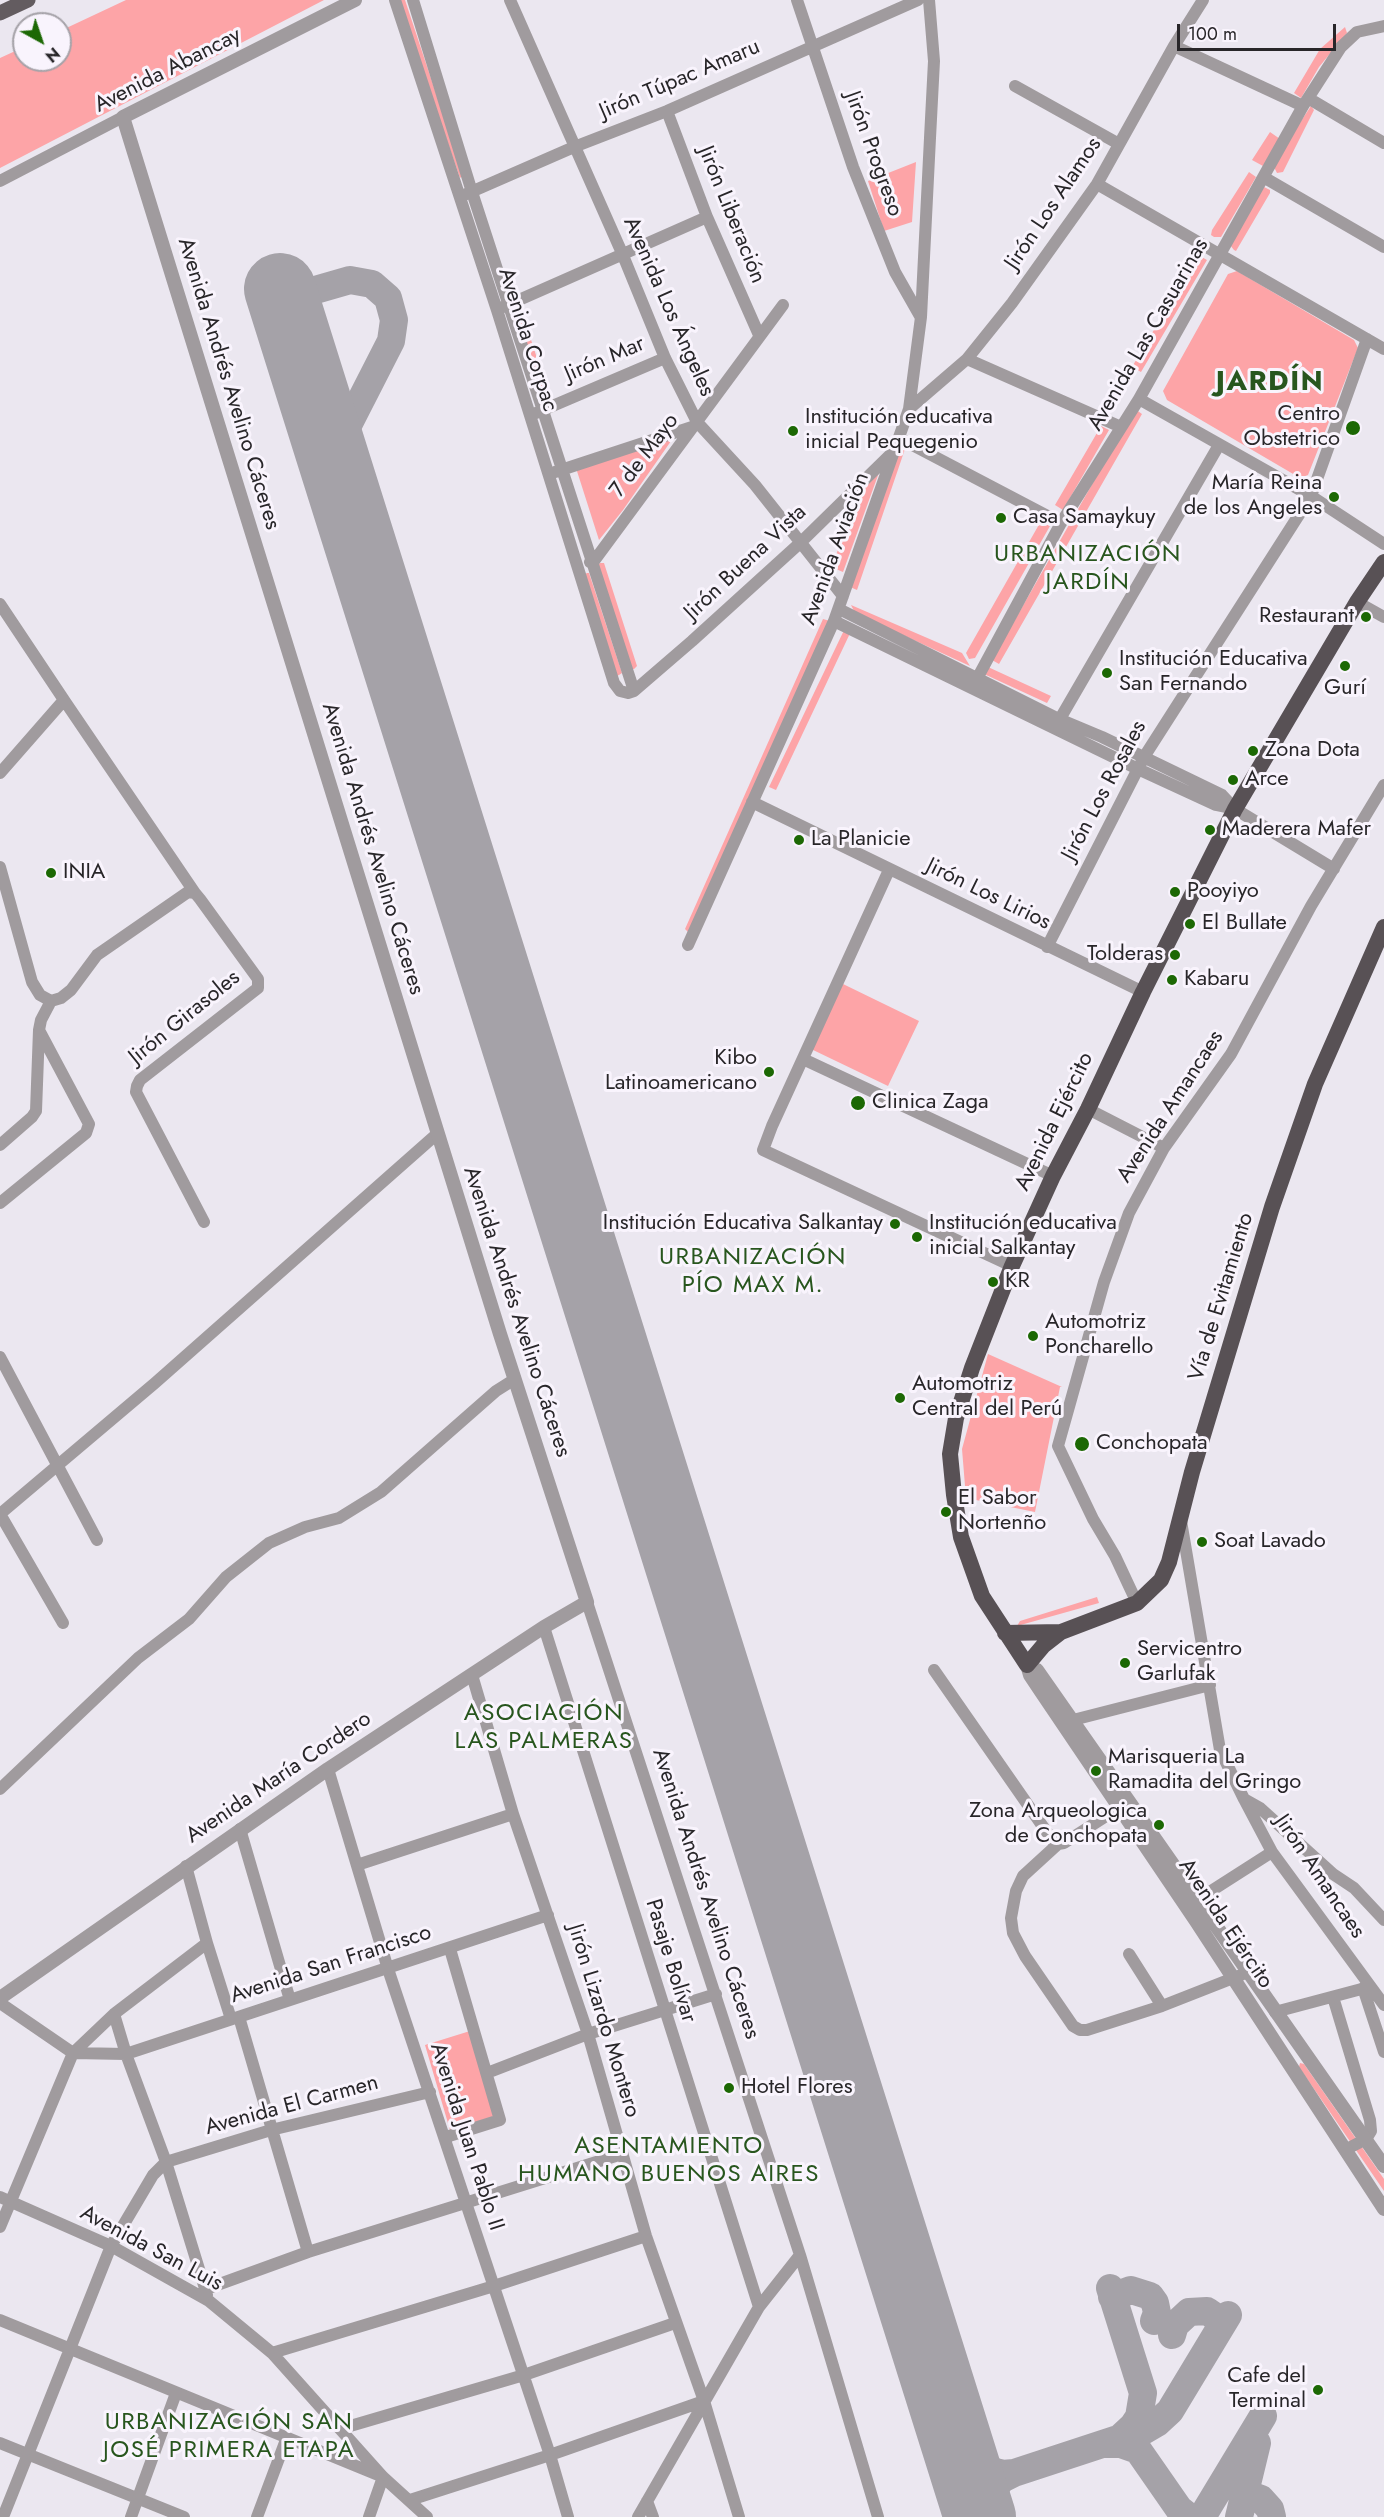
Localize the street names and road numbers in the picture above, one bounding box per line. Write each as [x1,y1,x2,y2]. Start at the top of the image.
street label: Avenida Abancay [90,23,246,119]
street label: Jirón Túpac Amaru [596,34,764,126]
street label: Jirón Progreso [838,88,908,220]
street label: Jirón Los Alamos [1000,133,1108,275]
street label: Jirón Liberación [691,142,771,288]
street label: Avenida Los Ángeles [617,213,719,401]
street label: Avenida Las Casuarinas [1083,234,1215,436]
street label: Avenida Andrés Avelino Cáceres [171,235,285,533]
street label: Avenida Corpac [491,265,563,415]
street label: Jirón Mar [561,331,649,389]
street label: 7 de Mayo [605,409,685,503]
street label: Avenida Aviación [796,469,876,629]
street label: Jirón Buena Vista [680,500,812,626]
street label: Avenida Andrés Avelino Cáceres [315,700,429,998]
street label: Jirón Los Rosales [1057,716,1153,866]
street label: Jirón Los Lirios [921,853,1055,937]
street label: Jirón Girasoles [124,965,246,1071]
street label: Avenida Amancaes [1112,1026,1230,1188]
street label: Avenida Ejército [1010,1048,1100,1196]
street label: Avenida Andrés Avelino Cáceres [457,1163,575,1461]
street label: Vía de Evitamiento [1184,1210,1260,1384]
street label: Avenida María Cordero [181,1706,377,1850]
street label: Avenida Andrés Avelino Cáceres [646,1745,764,2043]
street label: Jirón Amancaes [1268,1810,1370,1944]
street label: Avenida Ejército [1172,1854,1278,1994]
street label: Pasaje Bolívar [639,1896,701,2026]
street label: Avenida San Francisco [227,1920,435,2010]
street label: Jirón Lizardo Montero [561,1921,645,2121]
street label: Avenida Juan Pablo II [423,2040,509,2234]
street label: Avenida El Carmen [203,2070,381,2142]
street label: Avenida San Luis [75,2200,227,2298]

